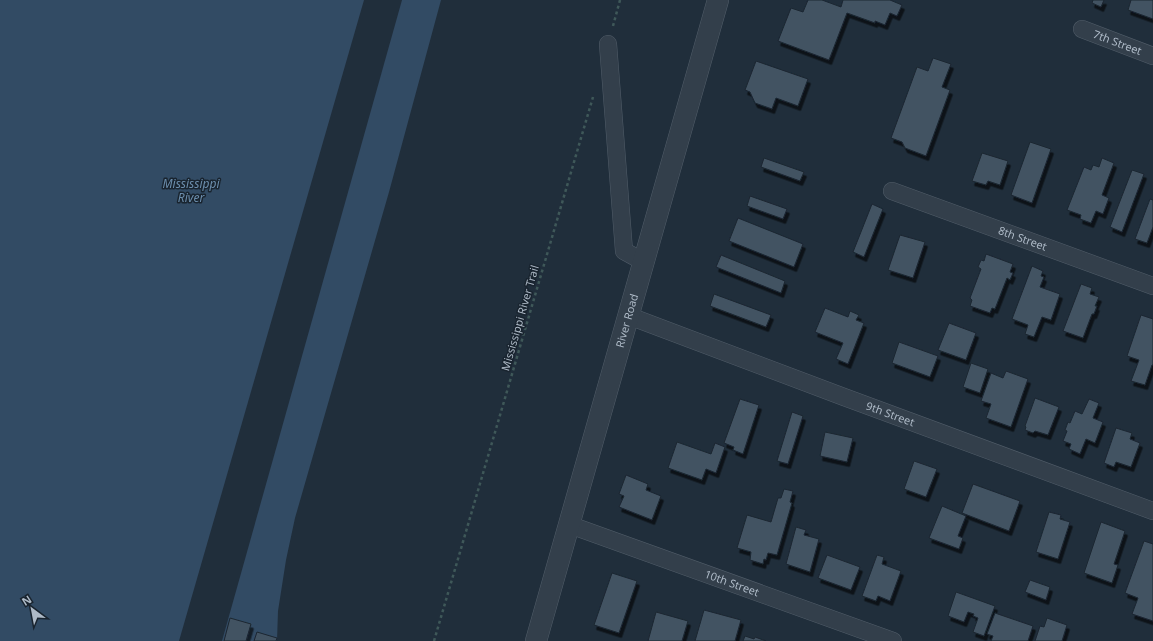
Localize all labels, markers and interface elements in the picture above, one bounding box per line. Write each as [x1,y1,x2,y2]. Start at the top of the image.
street label: 7th Street [1091,26,1144,58]
water label: Mississippi River [162,175,220,206]
street label: 8th Street [996,222,1049,254]
street label: Mississippi River Trail [497,263,542,373]
street label: River Road [612,292,641,349]
street label: 9th Street [864,398,917,429]
street label: 10th Street [703,566,761,599]
north arrow [12,589,52,629]
text: N [19,591,34,609]

